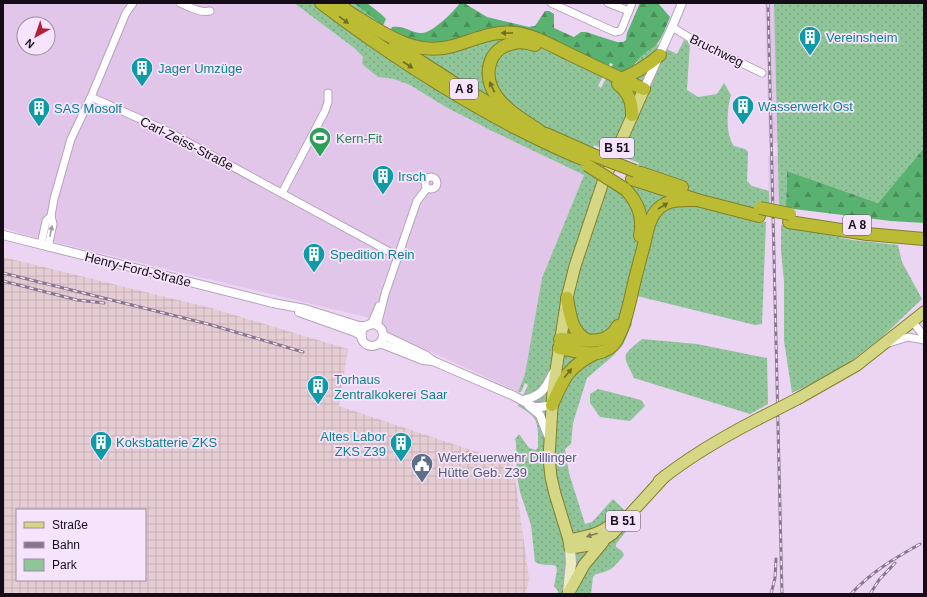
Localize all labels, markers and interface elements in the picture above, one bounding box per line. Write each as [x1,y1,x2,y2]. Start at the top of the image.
north arrow [16,16,56,56]
one-way arrow [338,16,349,24]
building icon: Vereinsheim [797,24,823,57]
one-way arrow [500,30,513,36]
place label: Vereinsheim [826,30,898,45]
street label: Bruchweg [688,31,746,70]
text: N [23,36,36,51]
building icon: Jager Umzüge [129,55,155,88]
place label: Jager Umzüge [158,61,243,76]
one-way arrow [403,61,413,69]
road number: A 8 [450,79,478,99]
one-way arrow [489,82,495,93]
building icon: Wasserwerk Ost [730,93,756,126]
building icon: SAS Mosolf [26,95,52,128]
place label: Wasserwerk Ost [758,99,853,114]
place label: SAS Mosolf [54,101,122,116]
street label: Carl-Zeiss-Straße [138,113,236,173]
sports icon: Kern-Fit [307,125,333,158]
place label: Kern-Fit [336,131,383,146]
road number: B 51 [600,138,634,158]
building icon: Irsch [370,163,396,196]
place label: Irsch [398,169,426,184]
one-way arrow [657,203,669,210]
road number: A 8 [843,215,871,235]
one-way arrow [48,225,54,237]
building icon: Spedition Rein [301,241,327,274]
place label: Spedition Rein [330,247,415,262]
street label: Henry-Ford-Straße [83,249,193,290]
one-way arrow [564,368,572,379]
place label: Torhaus Zentralkokerei Saar [334,372,448,402]
building icon: Torhaus Zentralkokerei Saar [305,373,331,406]
building icon: Koksbatterie ZKS [88,429,114,462]
place label: Altes Labor ZKS Z39 [320,429,387,459]
building icon: Altes Labor ZKS Z39 [388,430,414,463]
place label: Koksbatterie ZKS [116,435,217,450]
place label: Werkfeuerwehr Dillinger Hütte Geb. Z39 [438,450,577,480]
public building icon: Werkfeuerwehr Dillinger Hütte Geb. Z39 [409,451,435,484]
legend [16,509,146,581]
road number: B 51 [606,511,640,531]
text: Straße [52,518,88,532]
one-way arrow [585,532,597,538]
text: Bahn [52,538,80,552]
text: Park [52,558,78,572]

